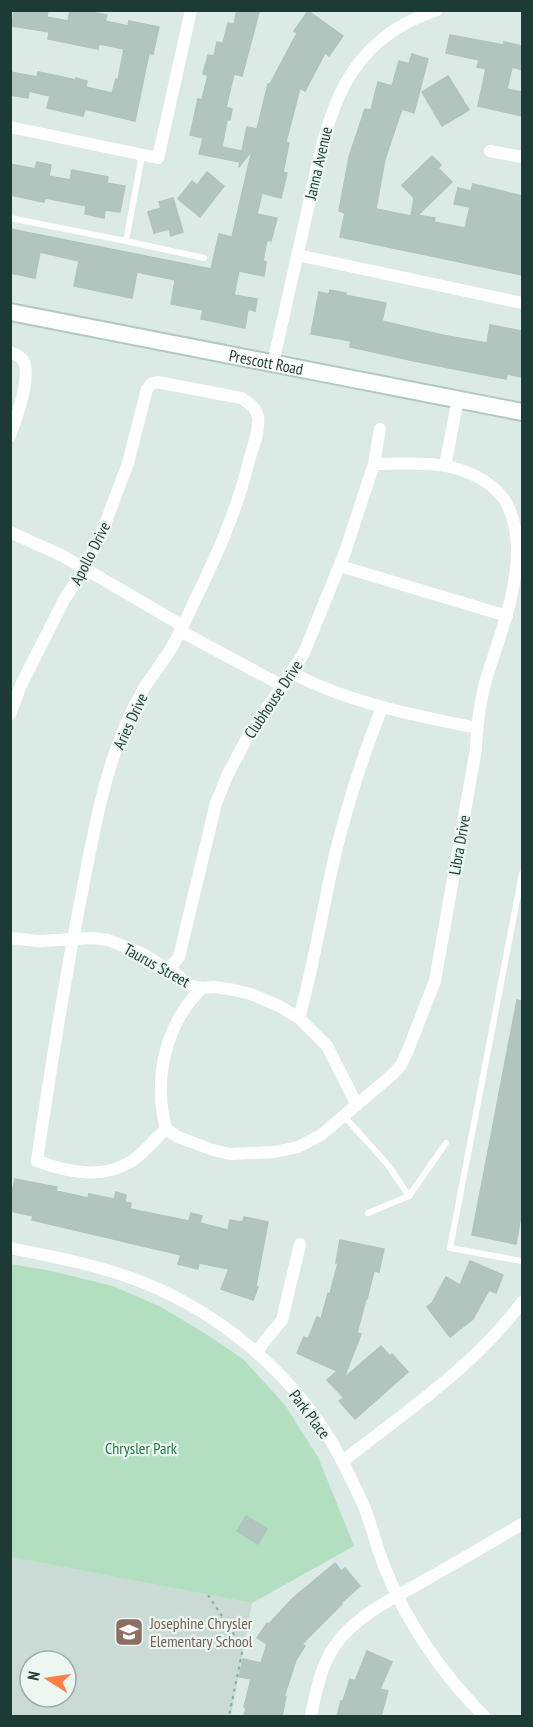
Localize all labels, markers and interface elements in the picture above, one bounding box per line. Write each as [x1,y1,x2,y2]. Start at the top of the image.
street label: Janna Avenue [300,125,336,202]
street label: Prescott Road [227,345,305,379]
street label: Apollo Drive [66,518,114,588]
street label: Clubhouse Drive [239,656,307,742]
street label: Aries Drive [108,690,152,752]
street label: Libra Drive [444,814,474,876]
street label: Taurus Street [120,939,194,992]
street label: Park Place [285,1386,335,1442]
park label: Chrysler Park [105,1438,178,1458]
place label: Josephine Chrysler Elementary School [149,1613,253,1651]
school or university icon: Josephine Chrysler Elementary School [113,1616,145,1648]
north arrow [18,1649,78,1709]
text: N [23,1670,44,1682]

